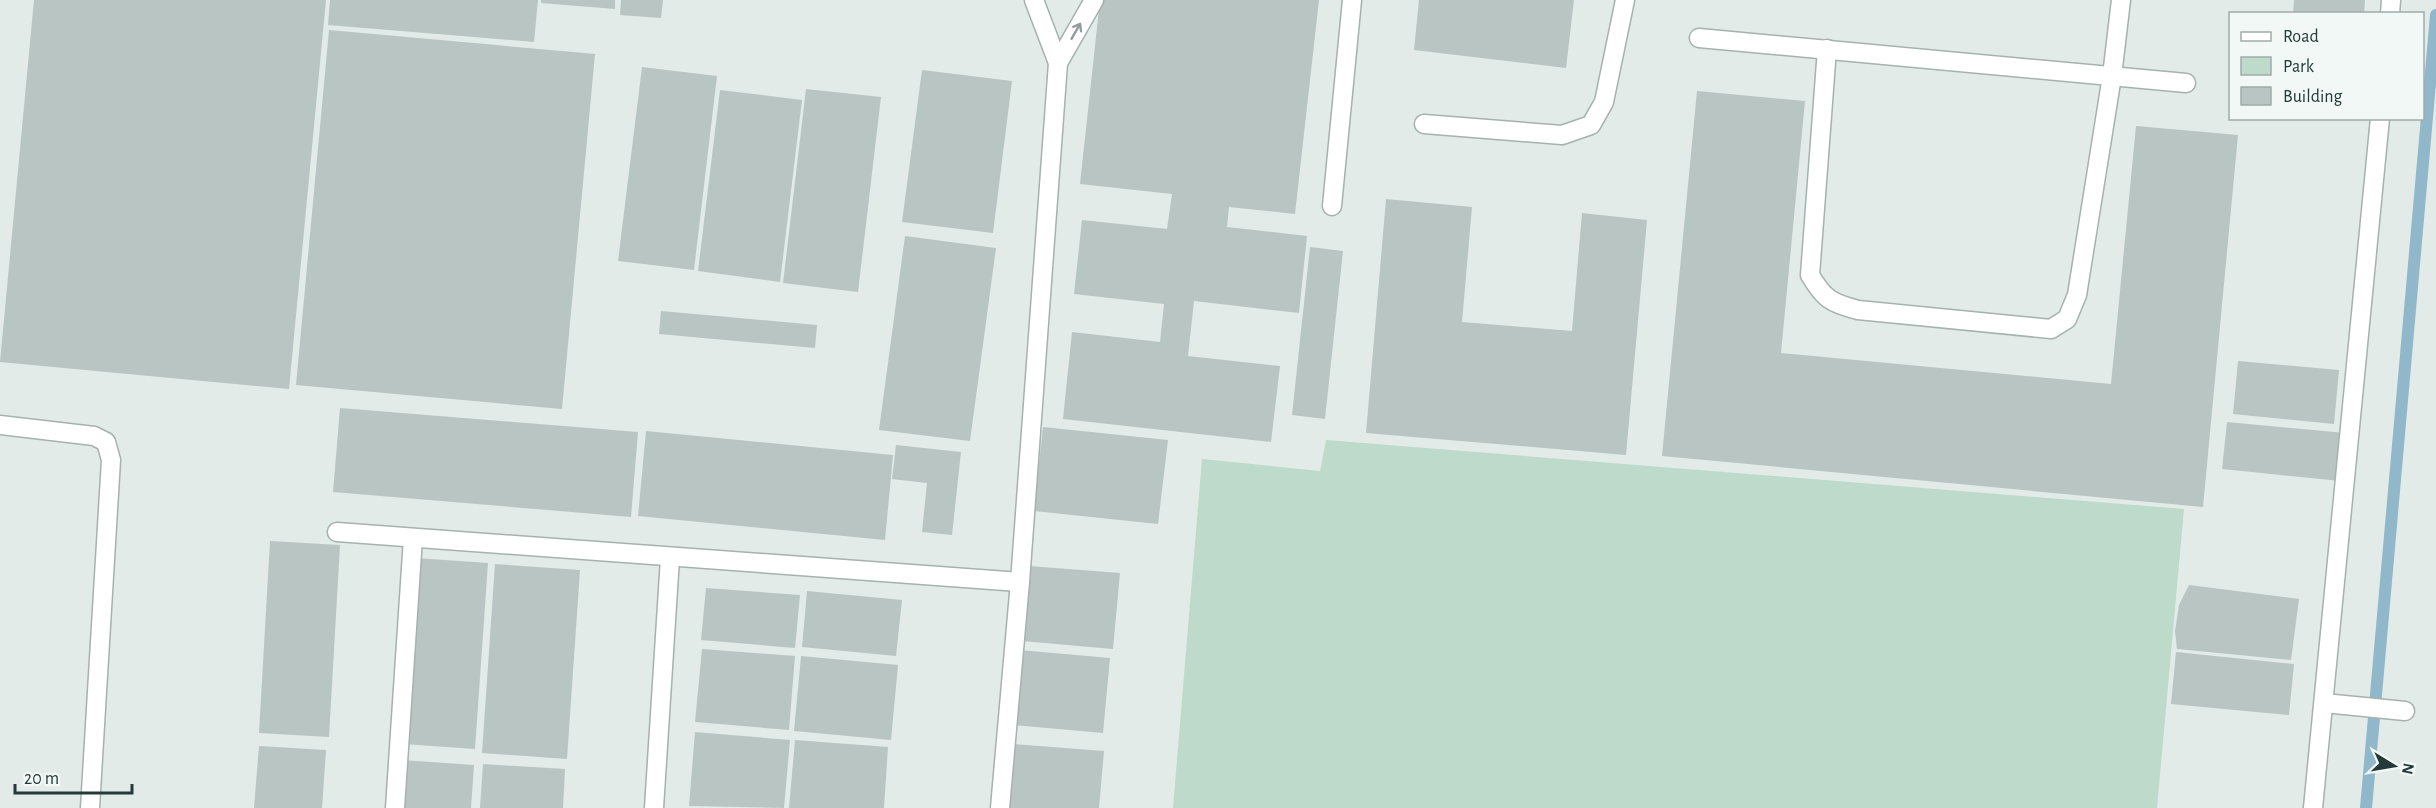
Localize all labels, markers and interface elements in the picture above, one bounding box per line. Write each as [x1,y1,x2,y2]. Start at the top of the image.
legend [2229,12,2424,120]
one-way arrow [1070,23,1082,40]
text: Road [2283,28,2319,46]
text: Park [2283,58,2315,76]
text: Building [2283,88,2343,106]
north arrow [2364,736,2424,796]
scale bar [15,757,132,795]
text: N [2399,762,2417,776]
text: 20 m [24,770,59,788]

